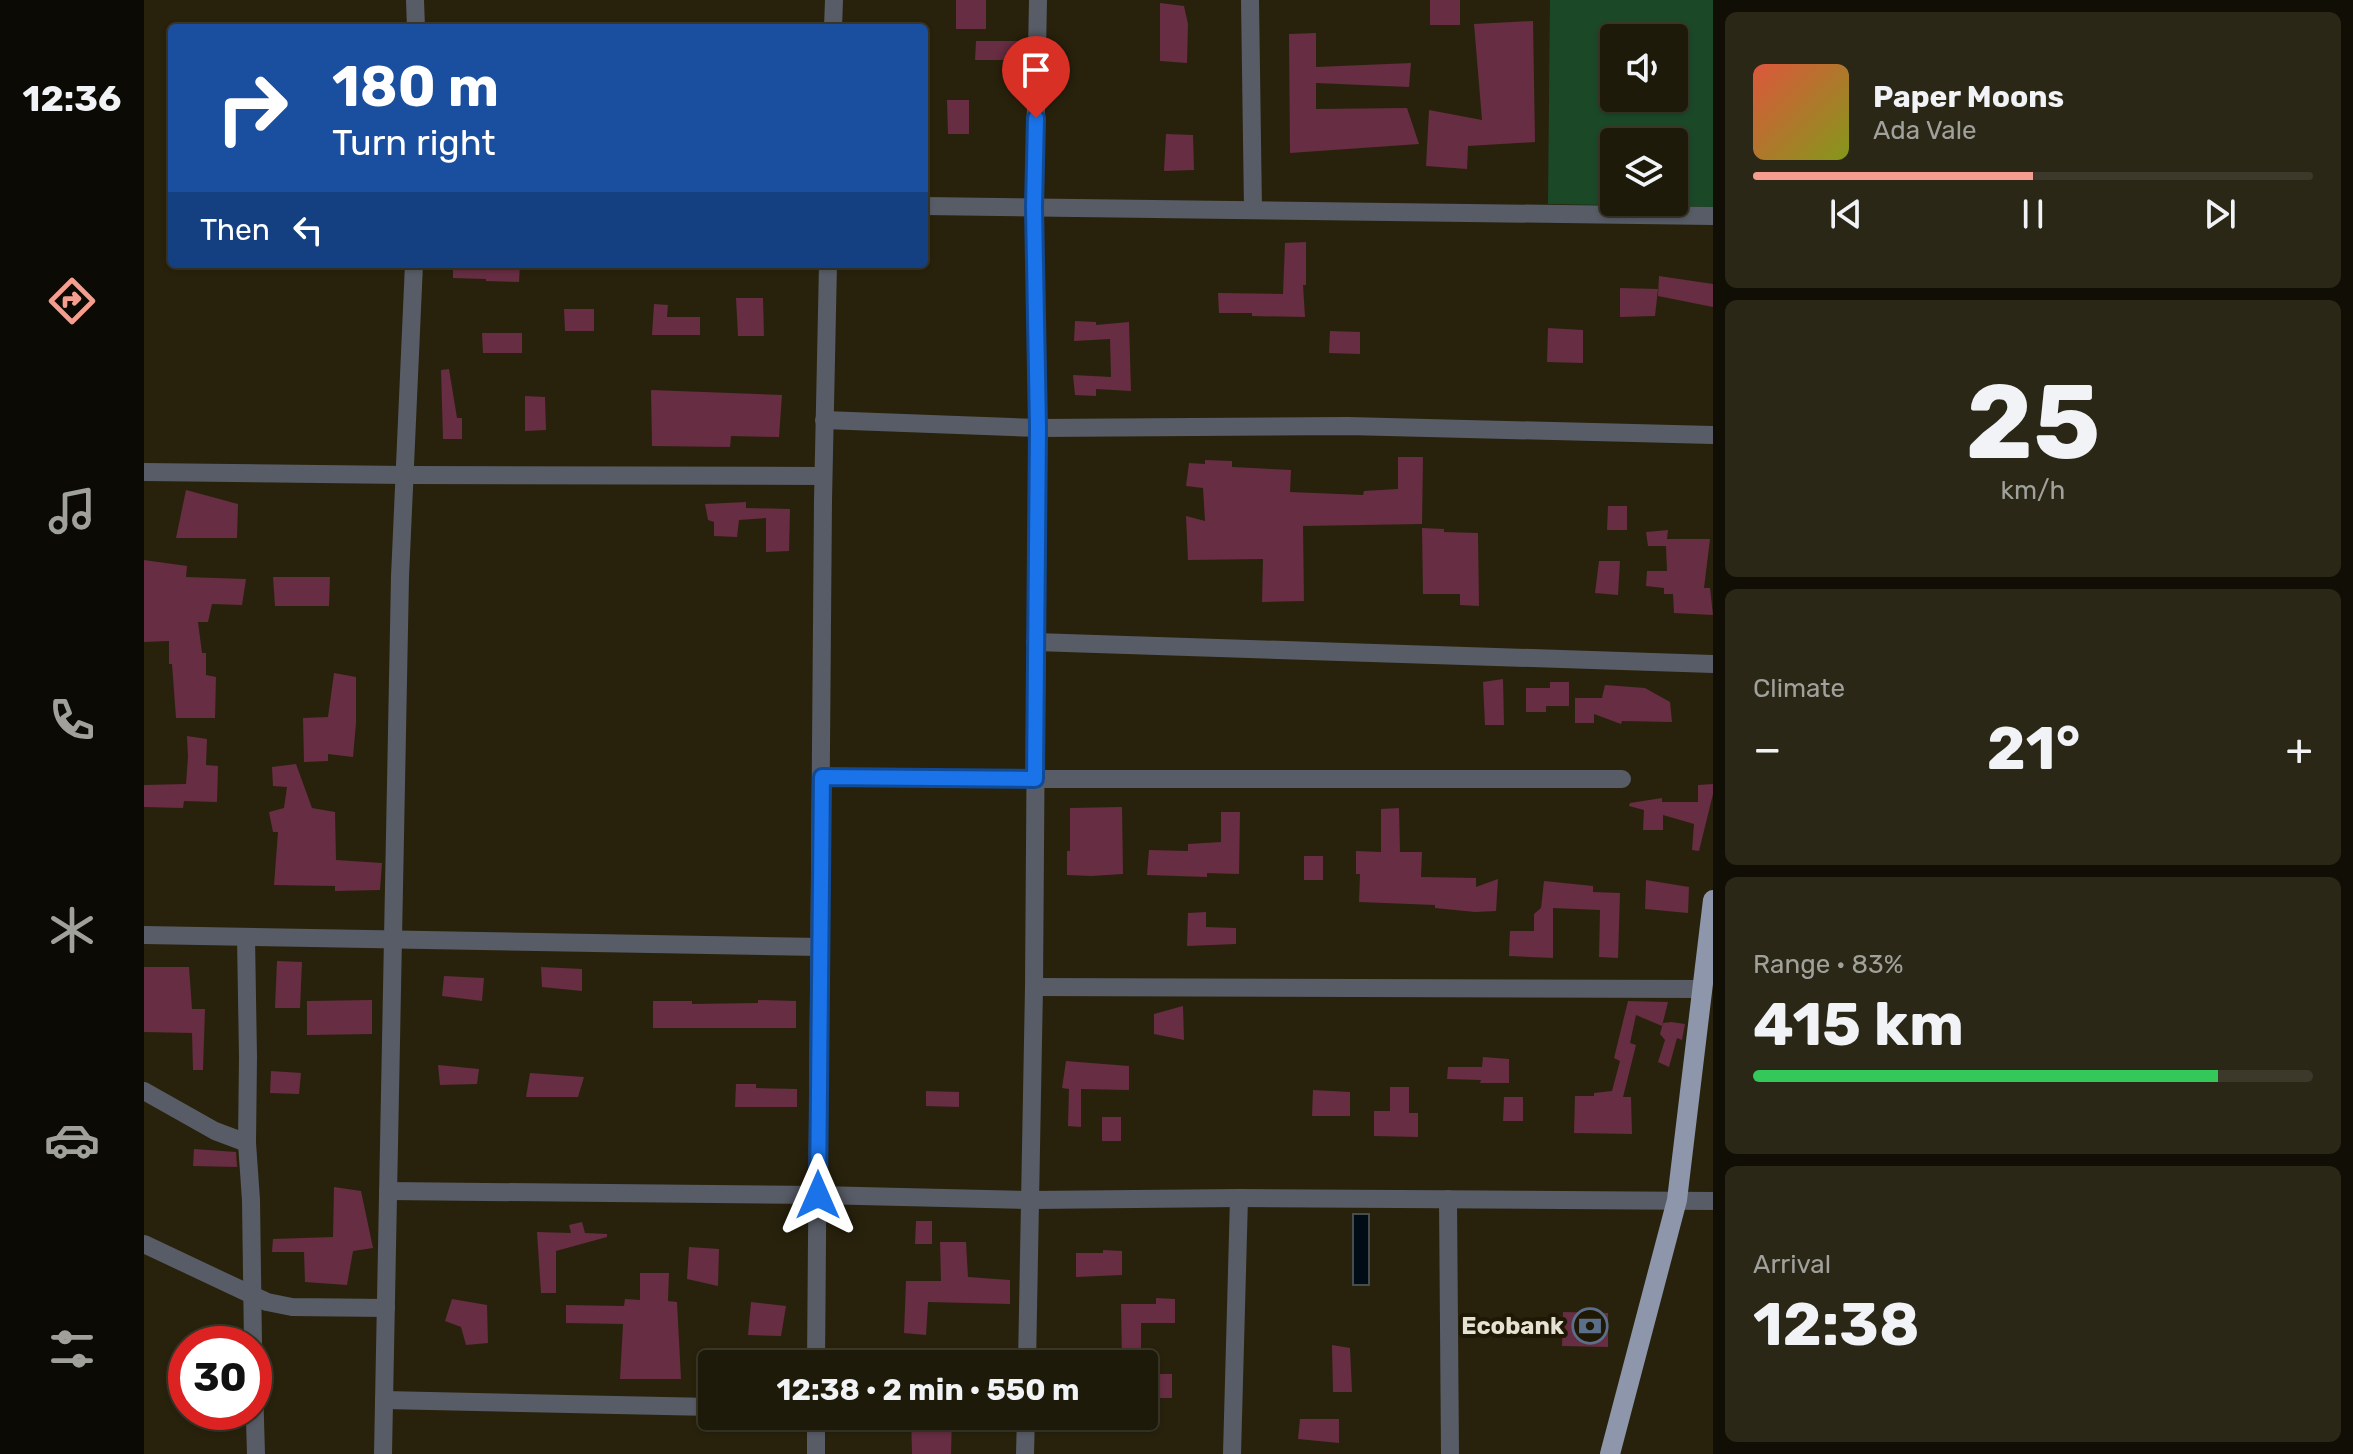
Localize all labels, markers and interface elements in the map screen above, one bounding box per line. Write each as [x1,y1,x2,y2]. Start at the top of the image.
map controls [1600,24,1688,216]
button: sound [1600,24,1688,112]
pin [1002,36,1070,118]
icon: arrive [1014,48,1058,92]
text: 180 m [332,54,499,120]
icon: right [200,56,304,160]
text: 12:36 [23,77,121,120]
text: Paper Moons [1873,79,2064,115]
text: Ada Vale [1873,115,1977,146]
text: Turn right [332,121,496,164]
button: layers [1600,128,1688,216]
icon: previous [1824,192,1868,236]
icon: pause [2011,192,2055,236]
icon: next [2198,192,2242,236]
icon: left [286,208,330,252]
text: Then [200,212,270,248]
icon: directions [44,273,100,329]
text: 25 [1966,361,2100,484]
text: km/h [2001,475,2065,506]
icon: music [44,483,100,539]
text: Climate [1753,673,1845,704]
icon: phone [44,692,100,748]
text: 21° [1987,713,2080,784]
text: − [1753,723,1782,775]
text: + [2286,723,2313,775]
icon: climate [44,902,100,958]
text: Range · 83% [1753,949,1904,980]
text: 415 km [1753,989,1964,1060]
icon: car [44,1112,100,1168]
position arrow [776,1153,860,1237]
text: Arrival [1753,1249,1831,1280]
text: 12:38 [1753,1289,1920,1360]
bank icon: Ecobank [1571,1307,1609,1345]
place label: Ecobank [1461,1312,1564,1340]
icon: filters [44,1321,100,1377]
speed limit sign: 30 [168,1326,272,1430]
text: 12:38 · 2 min · 550 m [777,1372,1079,1408]

